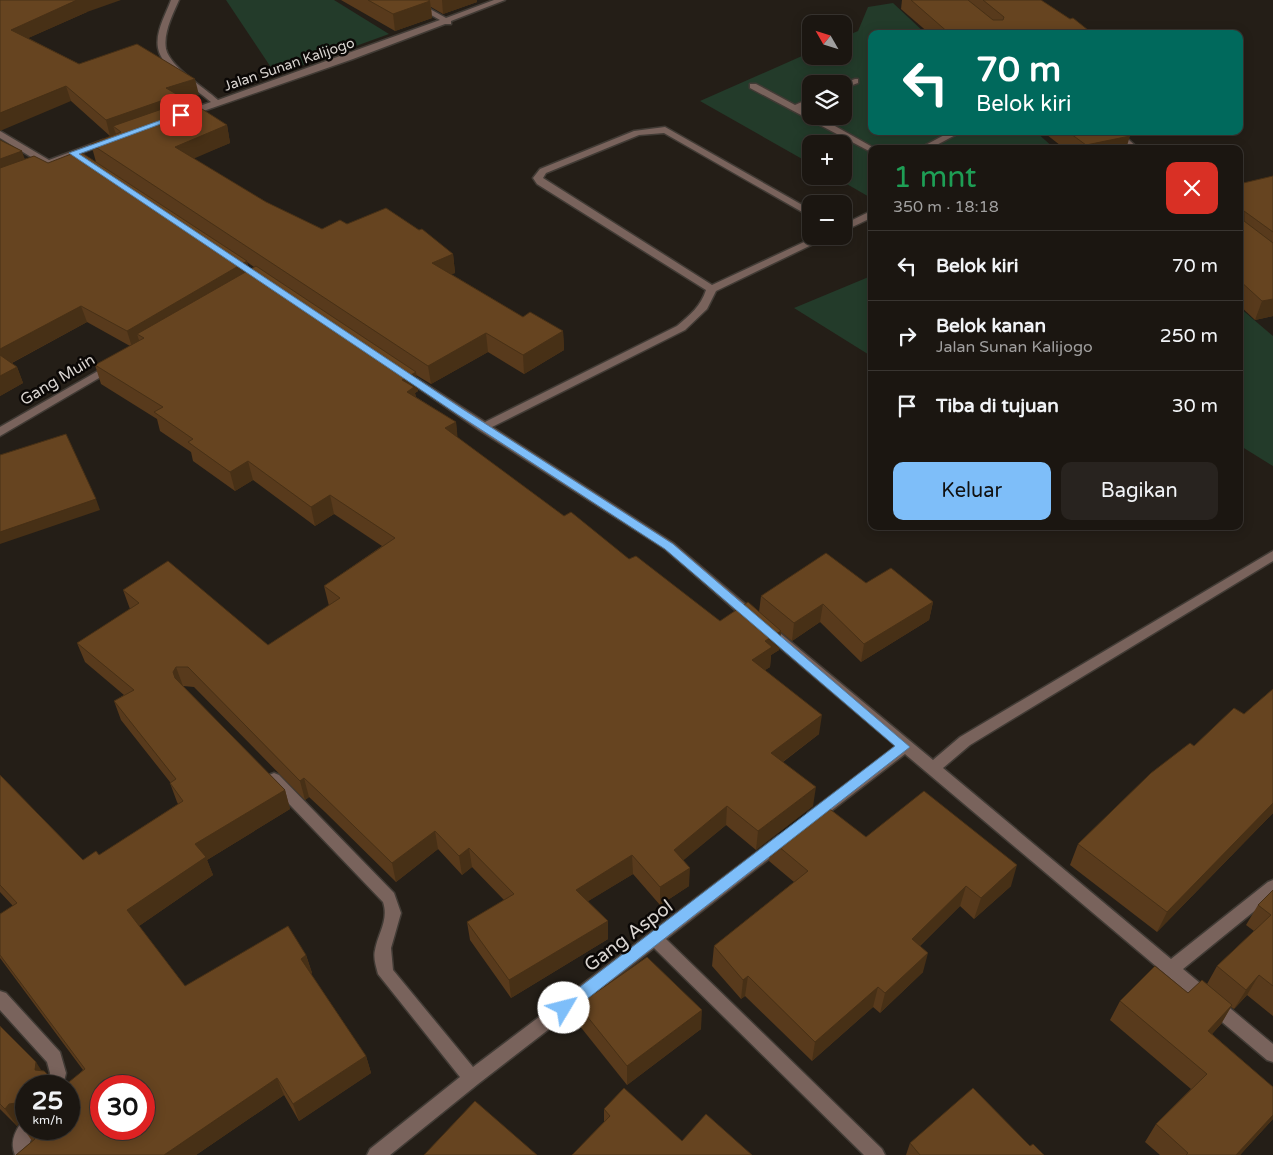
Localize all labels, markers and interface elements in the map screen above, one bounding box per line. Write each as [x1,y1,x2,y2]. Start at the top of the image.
north arrow [802,15,852,65]
map controls [802,15,852,245]
street label: Jalan Sunan Kalijogo [222,34,357,95]
text: 70 m [976,49,1061,91]
icon: left [893,50,958,115]
button: layers [802,75,852,125]
text: Belok kiri [976,91,1072,117]
pin [160,94,202,136]
icon: arrive [167,101,195,129]
button: + [802,135,852,185]
text: 1 mnt [893,159,977,196]
button: close [1166,162,1218,214]
button: − [802,195,852,245]
text: 350 m · 18:18 [893,197,999,217]
icon: left [893,252,921,280]
text: Belok kiri [936,255,1019,277]
text: 70 m [1172,255,1218,277]
text: Belok kanan [936,315,1046,337]
icon: right [893,322,921,350]
text: 250 m [1160,325,1218,347]
text: Jalan Sunan Kalijogo [936,337,1093,357]
street label: Gang Muin [16,350,99,410]
icon: arrive [893,392,921,420]
text: Tiba di tujuan [936,395,1059,417]
text: 30 m [1172,395,1218,417]
button: Keluar [893,462,1051,520]
button: Bagikan [1061,462,1218,520]
street label: Gang Aspol [580,895,677,976]
position arrow [537,981,589,1033]
speed limit sign: 30 [90,1075,155,1140]
text: 25 [32,1086,63,1116]
text: km/h [32,1113,63,1127]

